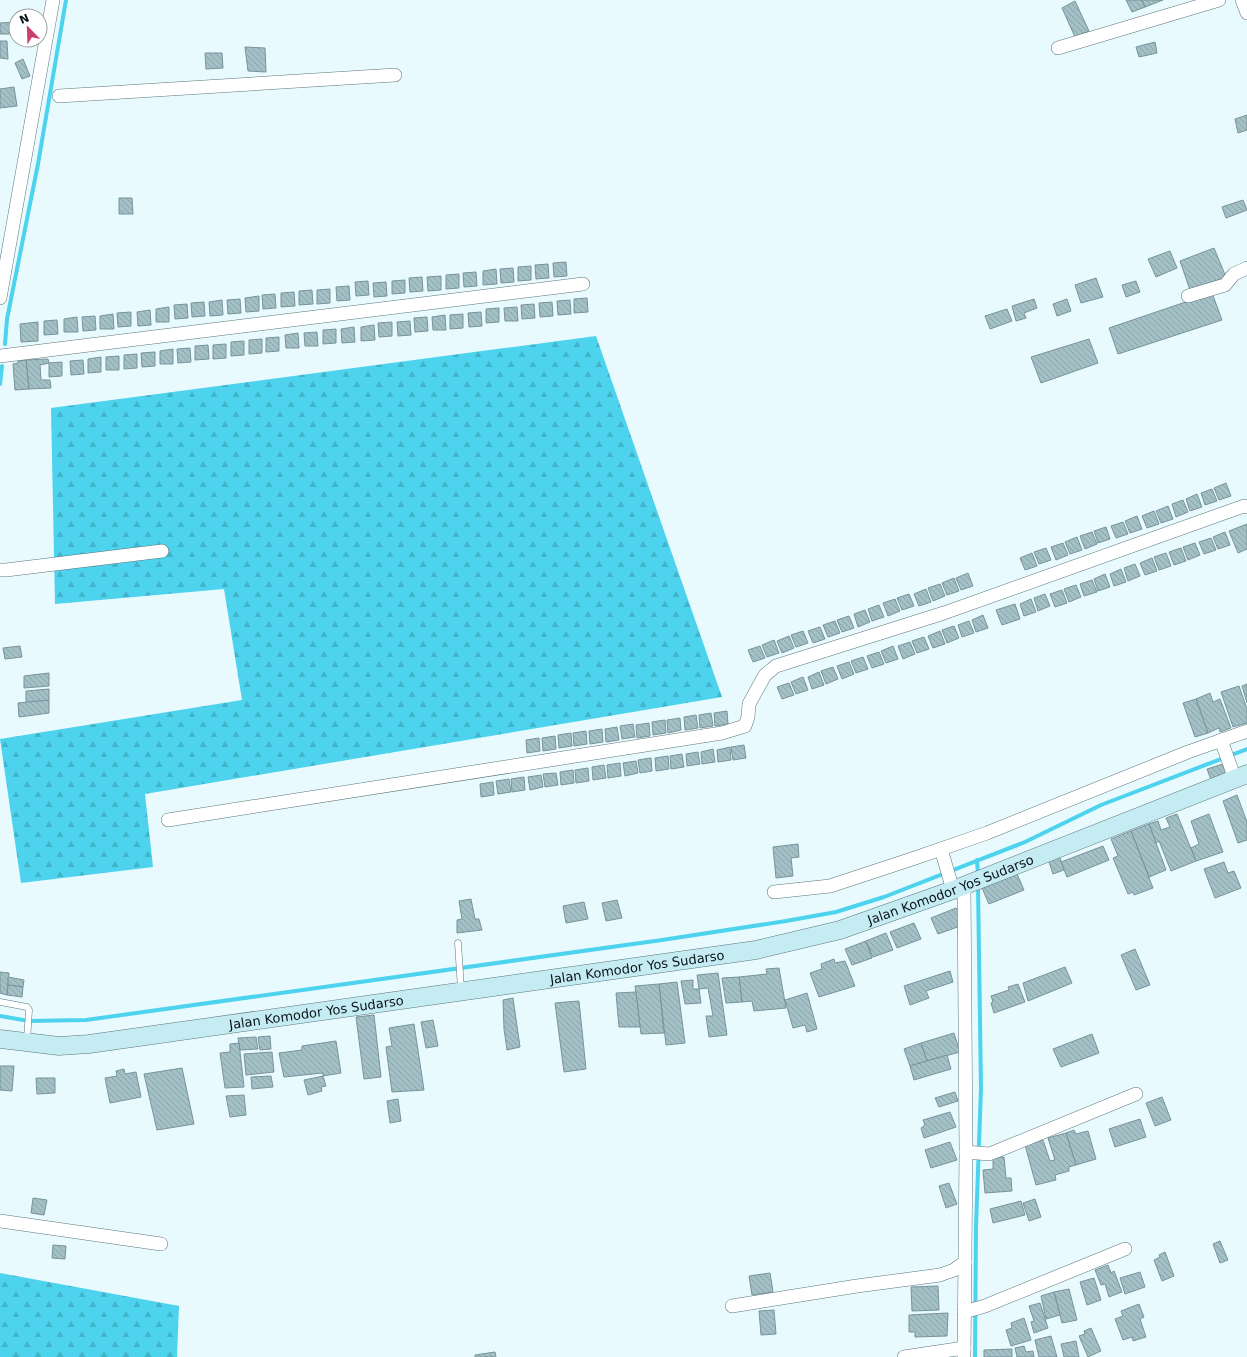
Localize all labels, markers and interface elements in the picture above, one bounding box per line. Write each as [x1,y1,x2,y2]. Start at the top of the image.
north arrow [8,8,48,48]
text: N [18,11,31,27]
street label: Jalan Komodor Yos Sudarso [864,852,1036,928]
street label: Jalan Komodor Yos Sudarso [548,947,725,987]
street label: Jalan Komodor Yos Sudarso [227,992,404,1032]

